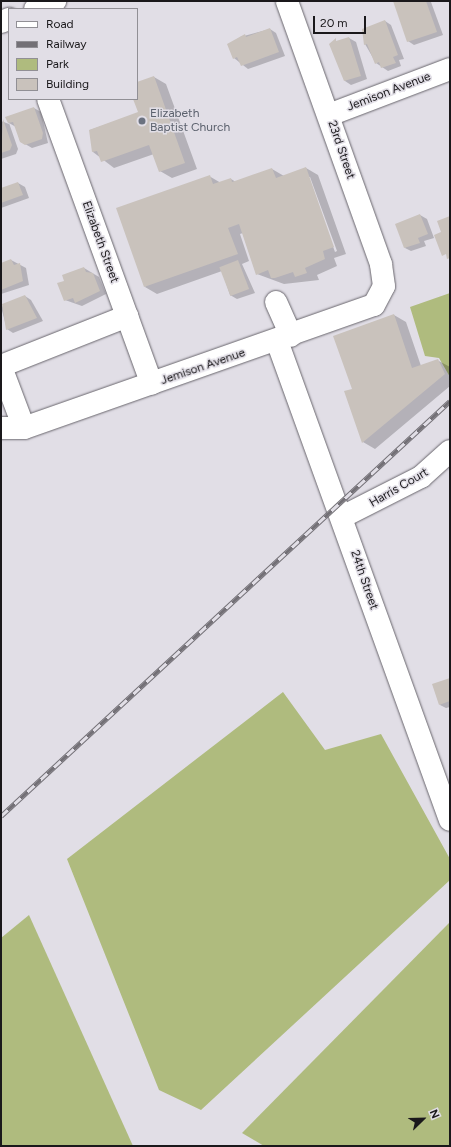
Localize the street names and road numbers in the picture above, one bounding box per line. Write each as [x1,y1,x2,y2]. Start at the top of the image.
street label: Jemison Avenue [345,69,433,115]
street label: 23rd Street [324,119,358,181]
street label: Elizabeth Street [79,199,121,285]
street label: Jemison Avenue [159,346,247,388]
street label: Harris Court [367,465,431,511]
street label: 24th Street [347,548,381,612]

